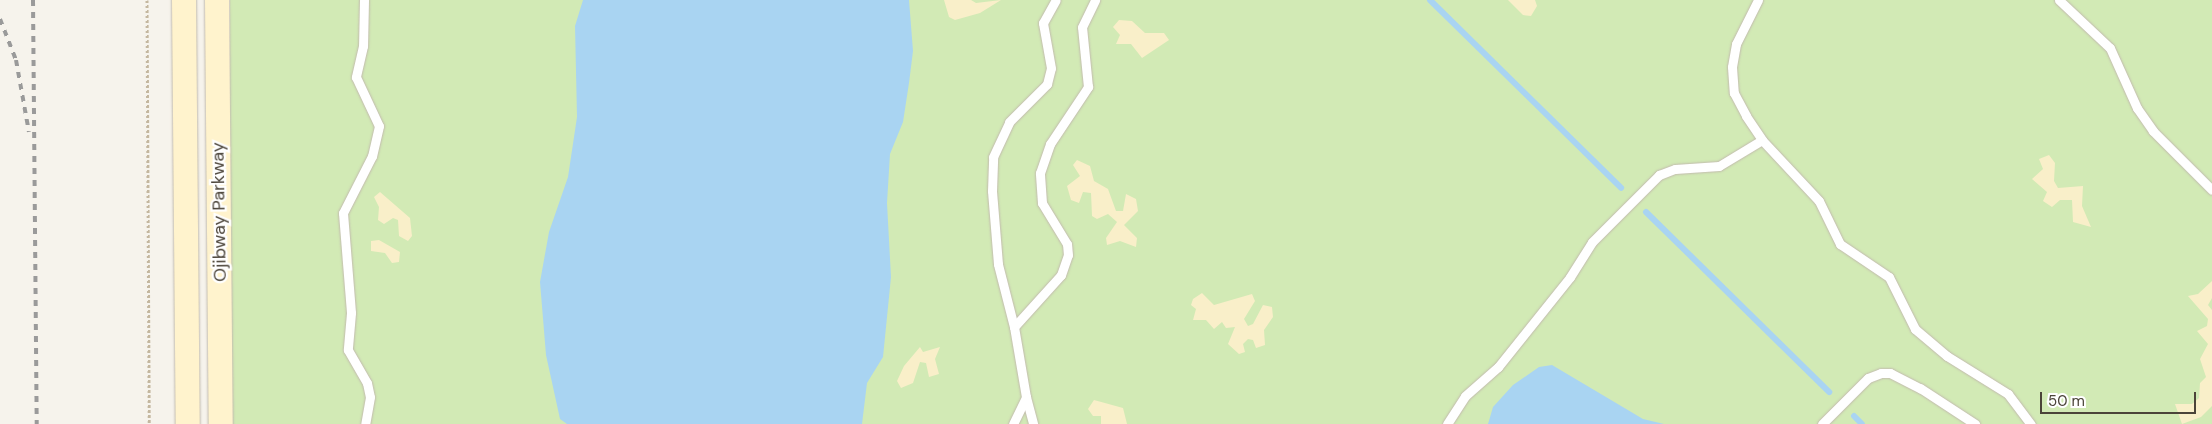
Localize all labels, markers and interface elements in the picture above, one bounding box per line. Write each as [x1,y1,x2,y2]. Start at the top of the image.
street label: Ojibway Parkway [207,142,231,282]
scale bar [2042,382,2198,414]
text: 50 m [2048,391,2085,411]

